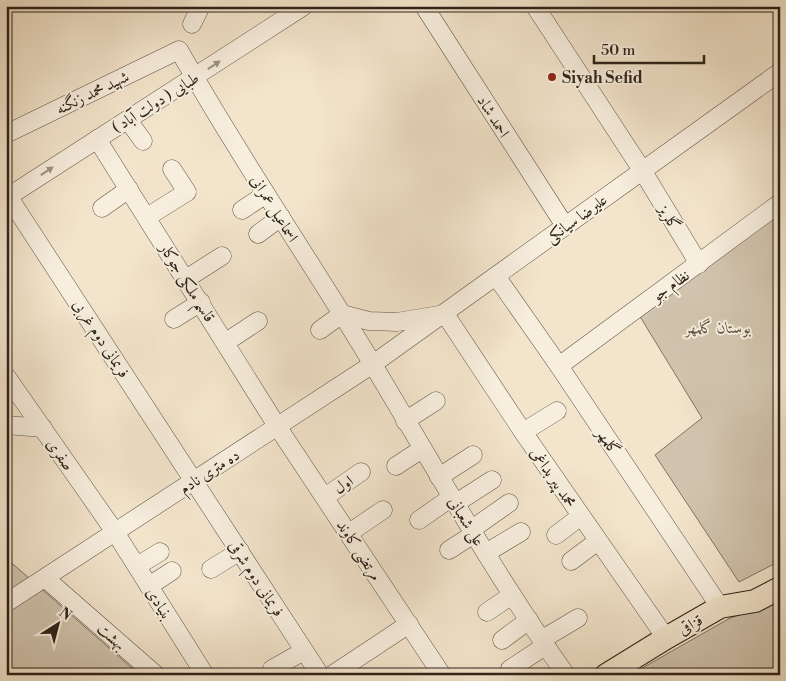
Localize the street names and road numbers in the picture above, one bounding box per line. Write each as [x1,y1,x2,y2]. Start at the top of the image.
street label: شهید محمد زنگنه [52,66,132,119]
street label: طبایی ( دولت آباد ) [108,68,203,138]
street label: احمد شاد [472,92,514,141]
street label: اسماعیل عمرانی [245,171,303,246]
street label: علیرضا سیانکی [542,190,612,249]
street label: گلریز [653,199,685,234]
street label: قاسم ملکی جوکار [149,238,219,329]
street label: نظام جو [646,265,696,311]
street label: فریمانی دوم غربی [65,295,134,384]
street label: گلمهر [591,422,624,459]
street label: صفری [42,435,78,475]
street label: محمد پیر بداغی [525,443,581,512]
street label: ده متری نادم [176,445,246,502]
street label: اول [330,471,357,499]
street label: علی شعبانی [443,493,489,551]
street label: مرتضی کاوند [331,516,386,585]
street label: فریمانی دوم شرقی [221,537,288,623]
street label: بنیادی [141,584,177,624]
street label: قزاقی [675,610,706,640]
street label: بهشت [93,619,130,655]

